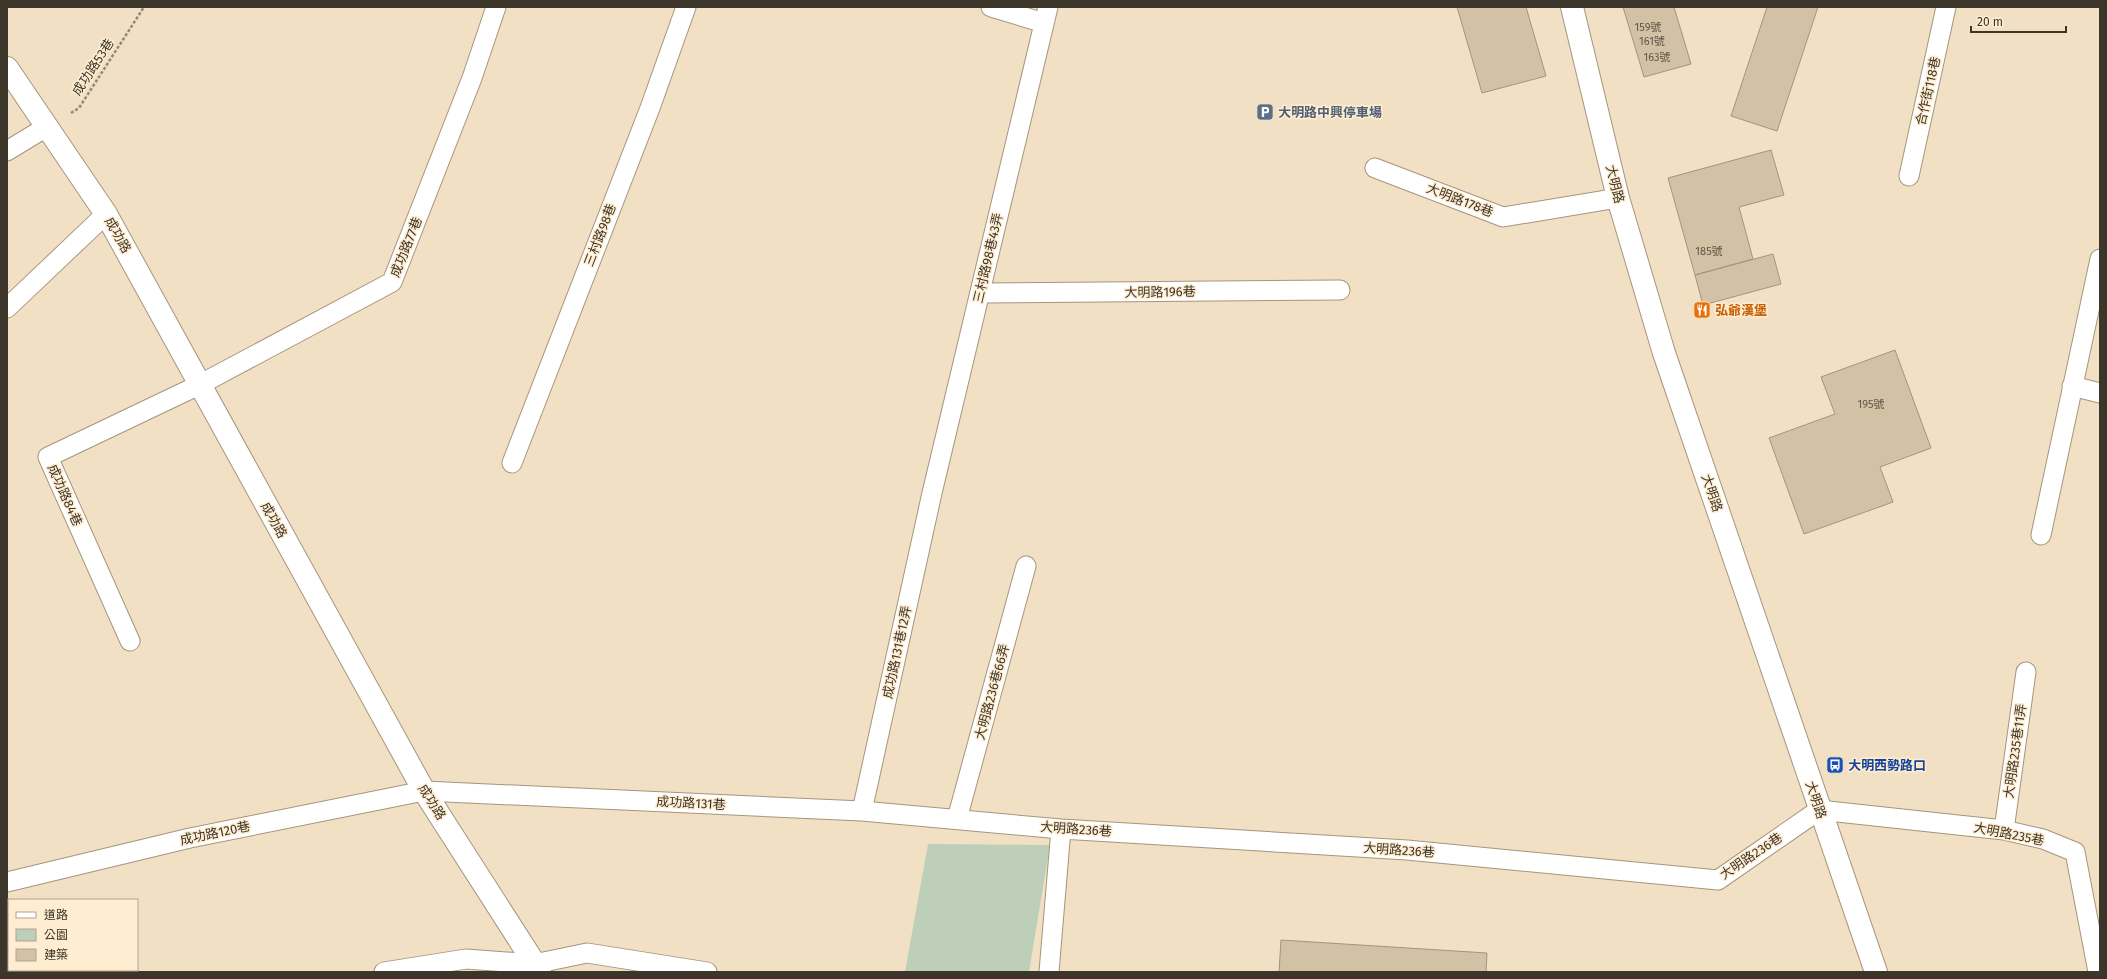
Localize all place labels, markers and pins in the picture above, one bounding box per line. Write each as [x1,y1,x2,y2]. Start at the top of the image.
parking icon: 大明路中興停車場 [1255,102,1275,122]
place label: 大明路中興停車場 [1278,105,1382,120]
restaurant icon: 弘爺漢堡 [1692,300,1712,320]
place label: 弘爺漢堡 [1715,303,1767,318]
bus stop icon: 大明西勢路口 [1825,755,1845,775]
place label: 大明西勢路口 [1848,758,1926,773]

